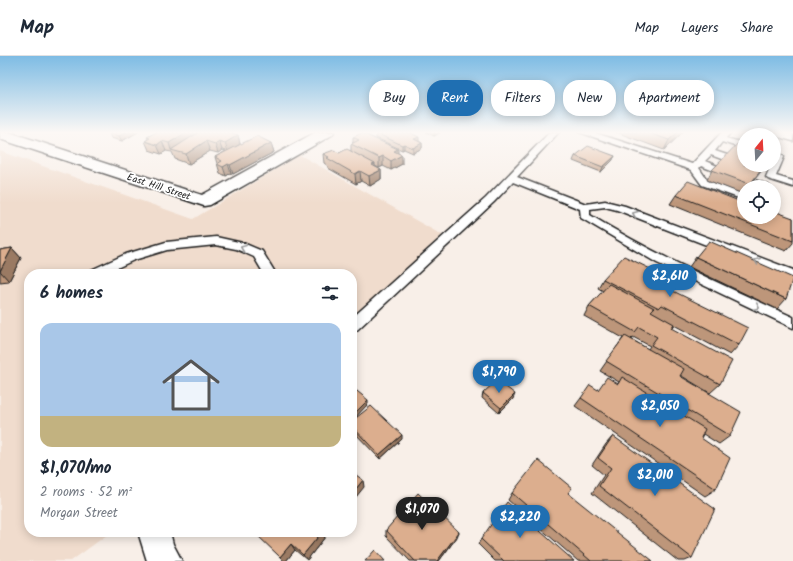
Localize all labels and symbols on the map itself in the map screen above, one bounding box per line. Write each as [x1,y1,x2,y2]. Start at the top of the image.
north arrow [737,128,781,172]
street label: East Hill Street [125,169,193,205]
one-way arrow [632,211,639,219]
one-way arrow [240,245,247,253]
one-way arrow [753,258,760,266]
pin: $2,610 [637,264,703,298]
one-way arrow [753,302,760,310]
pin: $1,790 [466,360,532,394]
pin: $2,050 [627,394,693,428]
pin: $2,010 [622,463,688,497]
pin: $1,070 [389,497,455,531]
pin: $2,220 [487,505,553,539]

